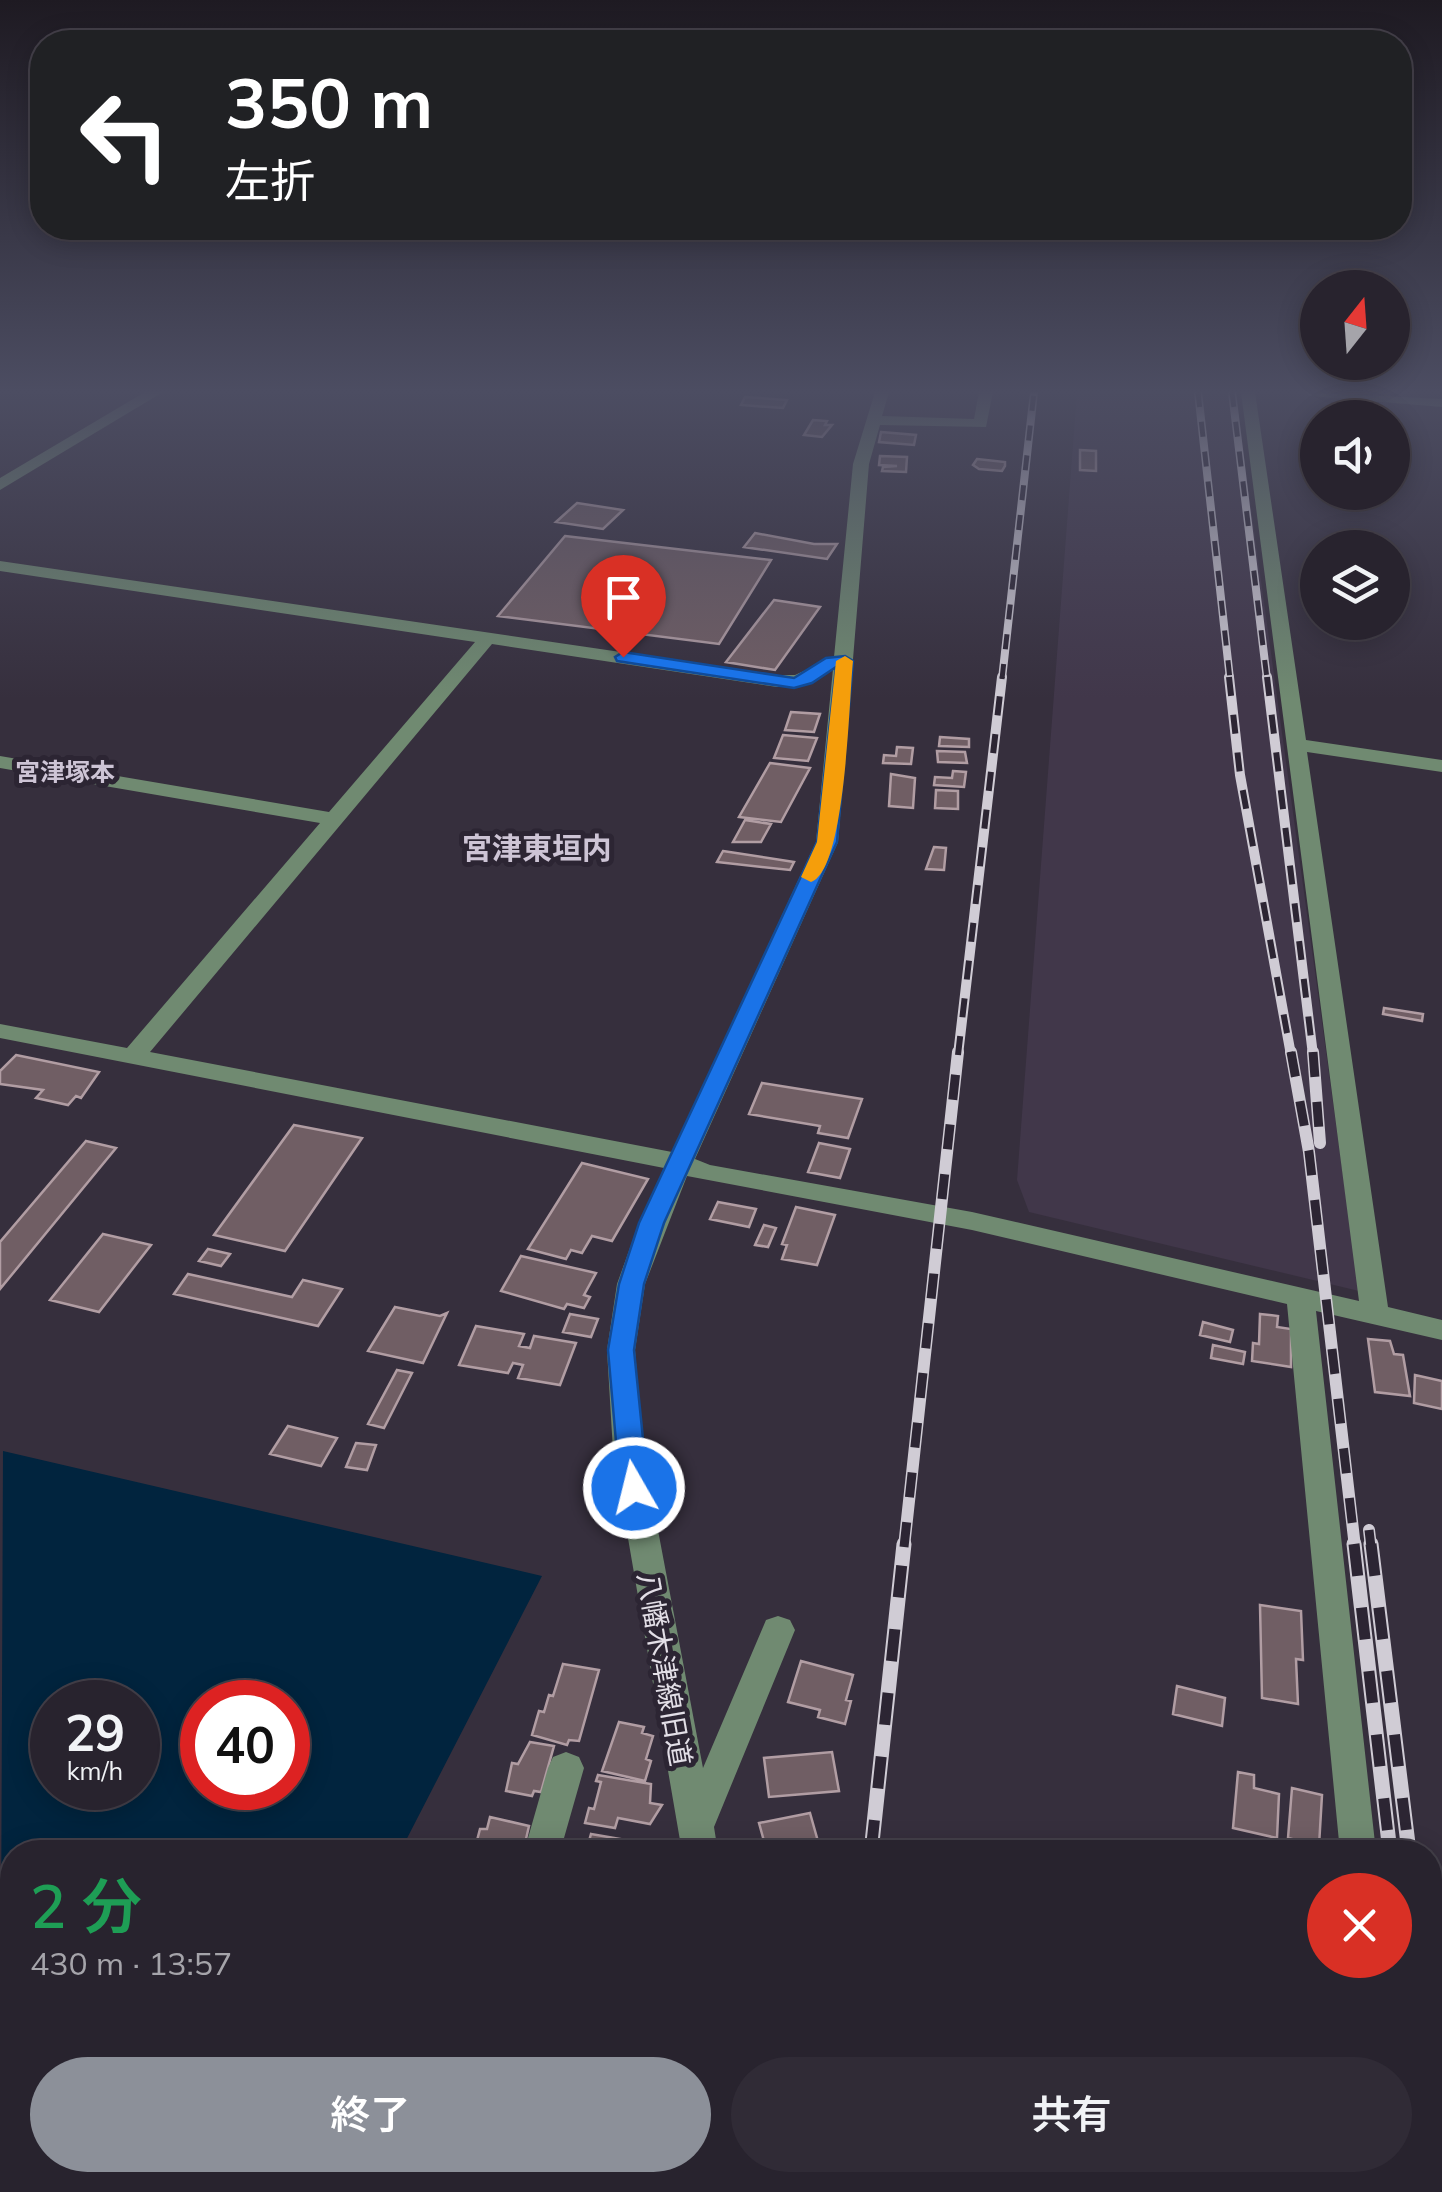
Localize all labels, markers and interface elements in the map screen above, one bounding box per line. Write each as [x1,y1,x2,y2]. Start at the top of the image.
text: 350 m [225,58,433,146]
icon: left [60,70,190,200]
text: 左折 [225,152,315,208]
north arrow [1300,270,1410,380]
map controls [1300,270,1410,640]
button: sound [1300,400,1410,510]
button: layers [1300,530,1410,640]
pin [581,555,666,658]
icon: arrive [596,570,651,625]
district label: 宮津塚本 [15,756,115,787]
district label: 宮津東垣内 [462,829,612,867]
position arrow [582,1436,686,1540]
street label: 八幡木津線旧道 [631,1569,699,1769]
speed limit sign: 40 [180,1680,310,1810]
text: 29 [65,1701,125,1764]
text: km/h [67,1755,123,1786]
text: 2 分 [30,1868,142,1943]
button: close [1307,1873,1412,1978]
text: 430 m · 13:57 [30,1943,232,1983]
button: 終了 [30,2057,711,2172]
button: 共有 [731,2057,1412,2172]

